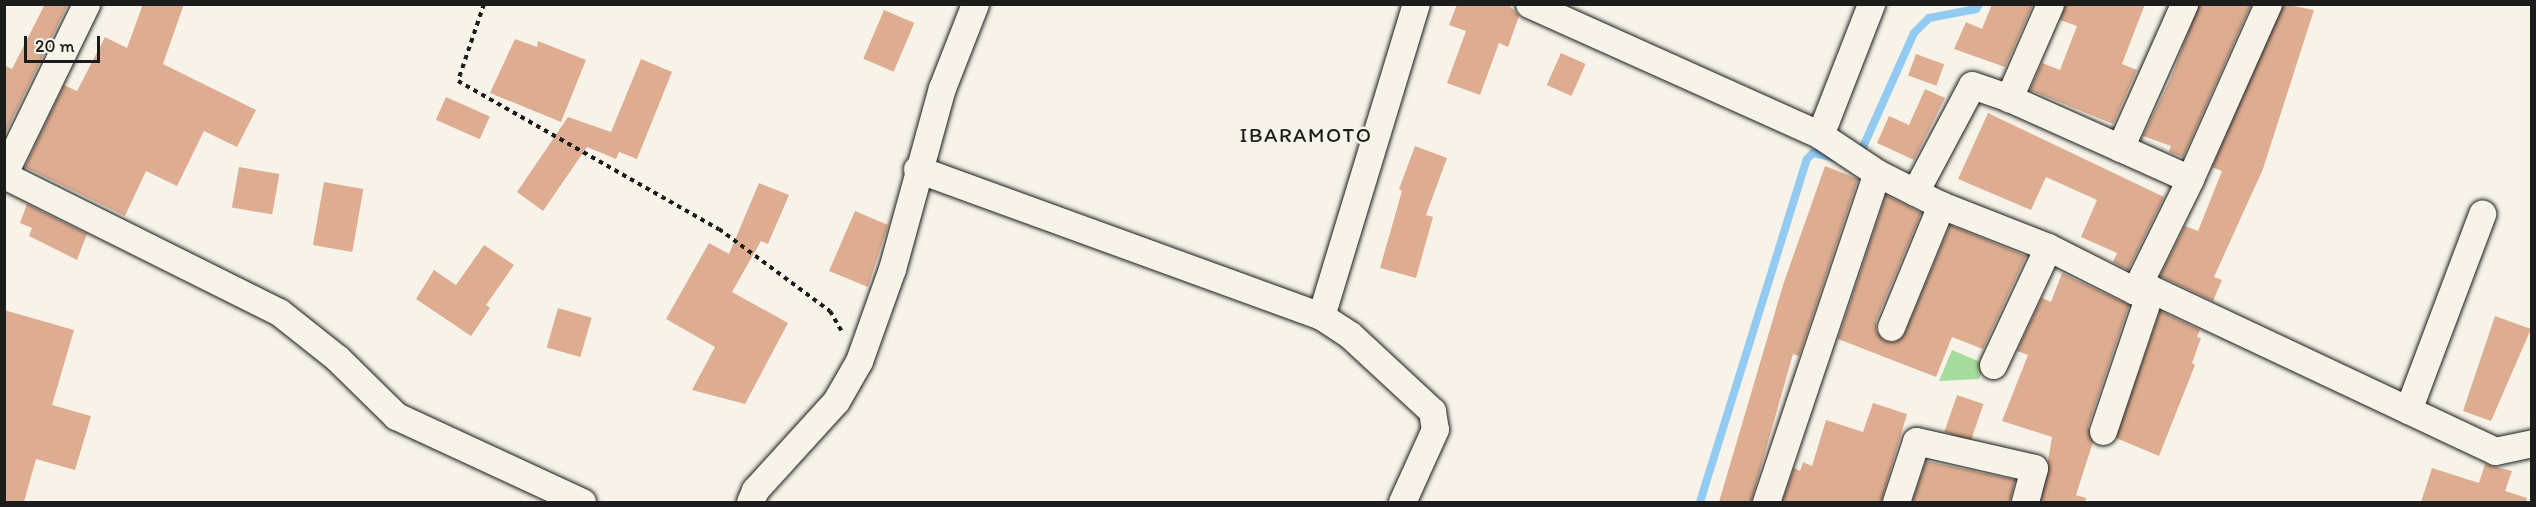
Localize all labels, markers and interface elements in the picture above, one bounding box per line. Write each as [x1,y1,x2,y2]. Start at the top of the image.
scale bar [27,24,104,62]
text: 20 m [35,35,75,57]
district label: IBARAMOTO [1239,122,1373,148]

